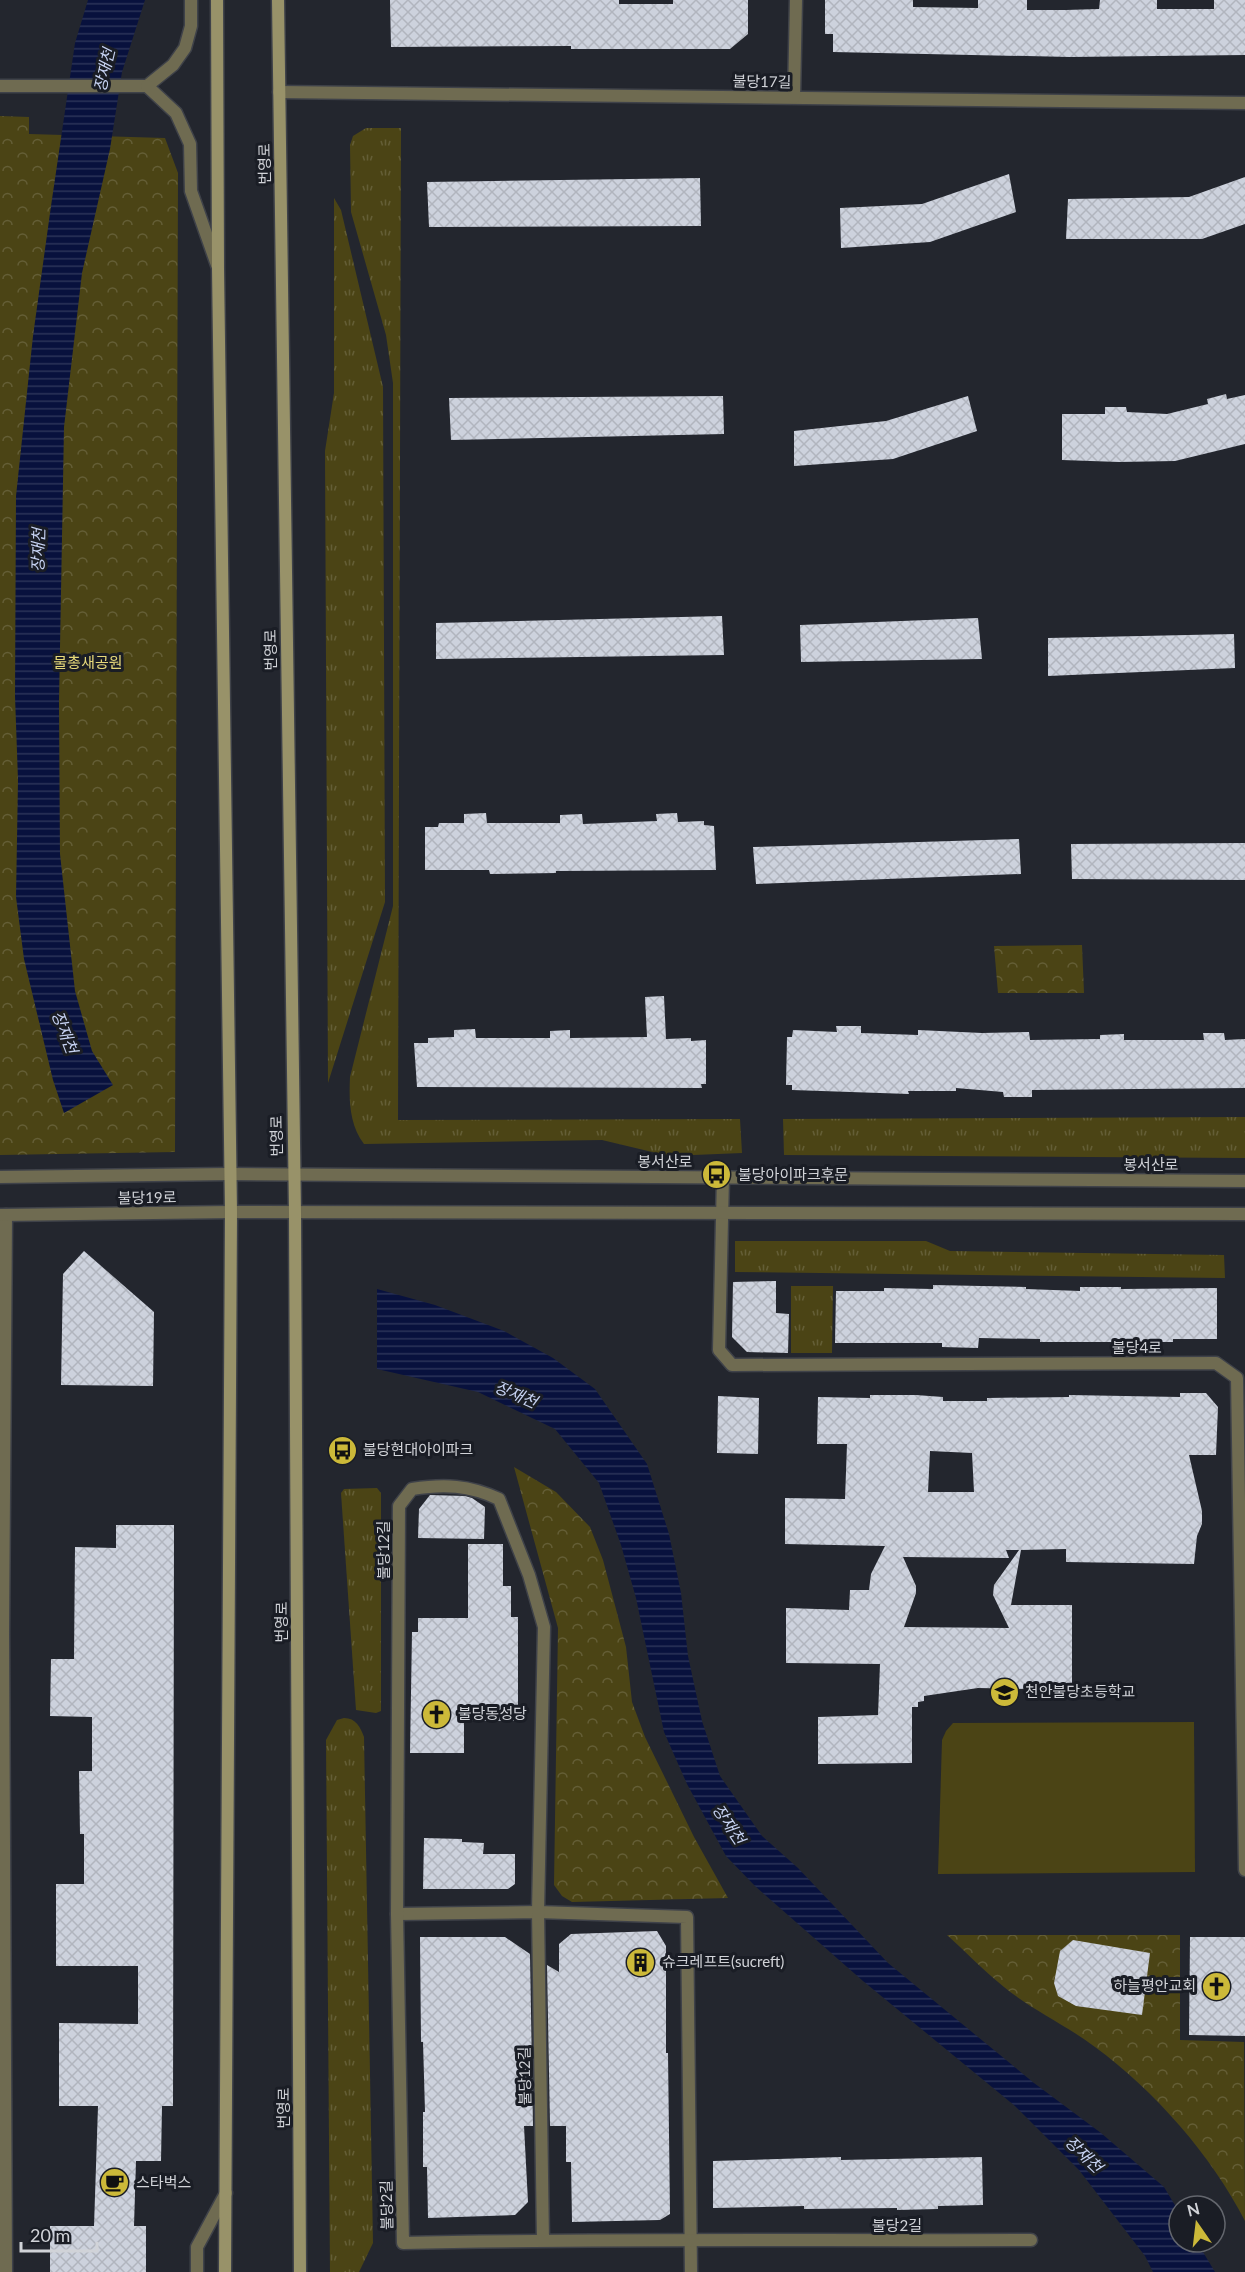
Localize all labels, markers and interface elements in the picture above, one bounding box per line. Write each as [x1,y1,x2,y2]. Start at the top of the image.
water label: 장재천 [89,44,118,94]
street label: 불당17길 [732,71,792,91]
street label: 번영로 [255,143,273,185]
water label: 장재천 [28,525,47,572]
street label: 번영로 [261,629,279,671]
park label: 물총새공원 [53,653,123,671]
water label: 장재천 [49,1008,83,1058]
street label: 번영로 [267,1115,285,1157]
street label: 봉서산로 [637,1152,693,1170]
street label: 봉서산로 [1123,1155,1179,1173]
bus stop icon: 불당아이파크후문 [701,1159,733,1191]
place label: 불당아이파크후문 [738,1165,848,1183]
street label: 불당19로 [117,1187,177,1207]
street label: 불당4로 [1112,1338,1162,1356]
water label: 장재천 [492,1376,542,1412]
bus stop icon: 불당현대아이파크 [326,1434,358,1466]
place label: 불당현대아이파크 [363,1440,473,1458]
street label: 불당12길 [374,1521,392,1579]
street label: 번영로 [272,1601,290,1643]
school or university icon: 천안불당초등학교 [988,1676,1020,1708]
place label: 천안불당초등학교 [1025,1682,1135,1700]
church icon: 불당동성당 [421,1698,453,1730]
place label: 불당동성당 [458,1704,527,1722]
water label: 장재천 [709,1800,751,1849]
building icon: 슈크레프트(sucreft) [625,1946,657,1978]
place label: 슈크레프트(sucreft) [662,1952,784,1970]
church icon: 하늘평안교회 [1201,1970,1233,2002]
place label: 하늘평안교회 [1113,1976,1196,1994]
street label: 불당12길 [514,2046,534,2106]
street label: 번영로 [274,2087,292,2129]
water label: 장재천 [1062,2131,1108,2177]
cafe icon: 스타벅스 [99,2167,131,2199]
place label: 스타벅스 [136,2173,191,2191]
street label: 불당2길 [377,2180,395,2230]
north arrow [1167,2194,1227,2254]
text: N [1185,2198,1202,2220]
scale bar [21,2215,98,2253]
street label: 불당2길 [872,2216,922,2234]
text: 20 m [30,2224,70,2246]

